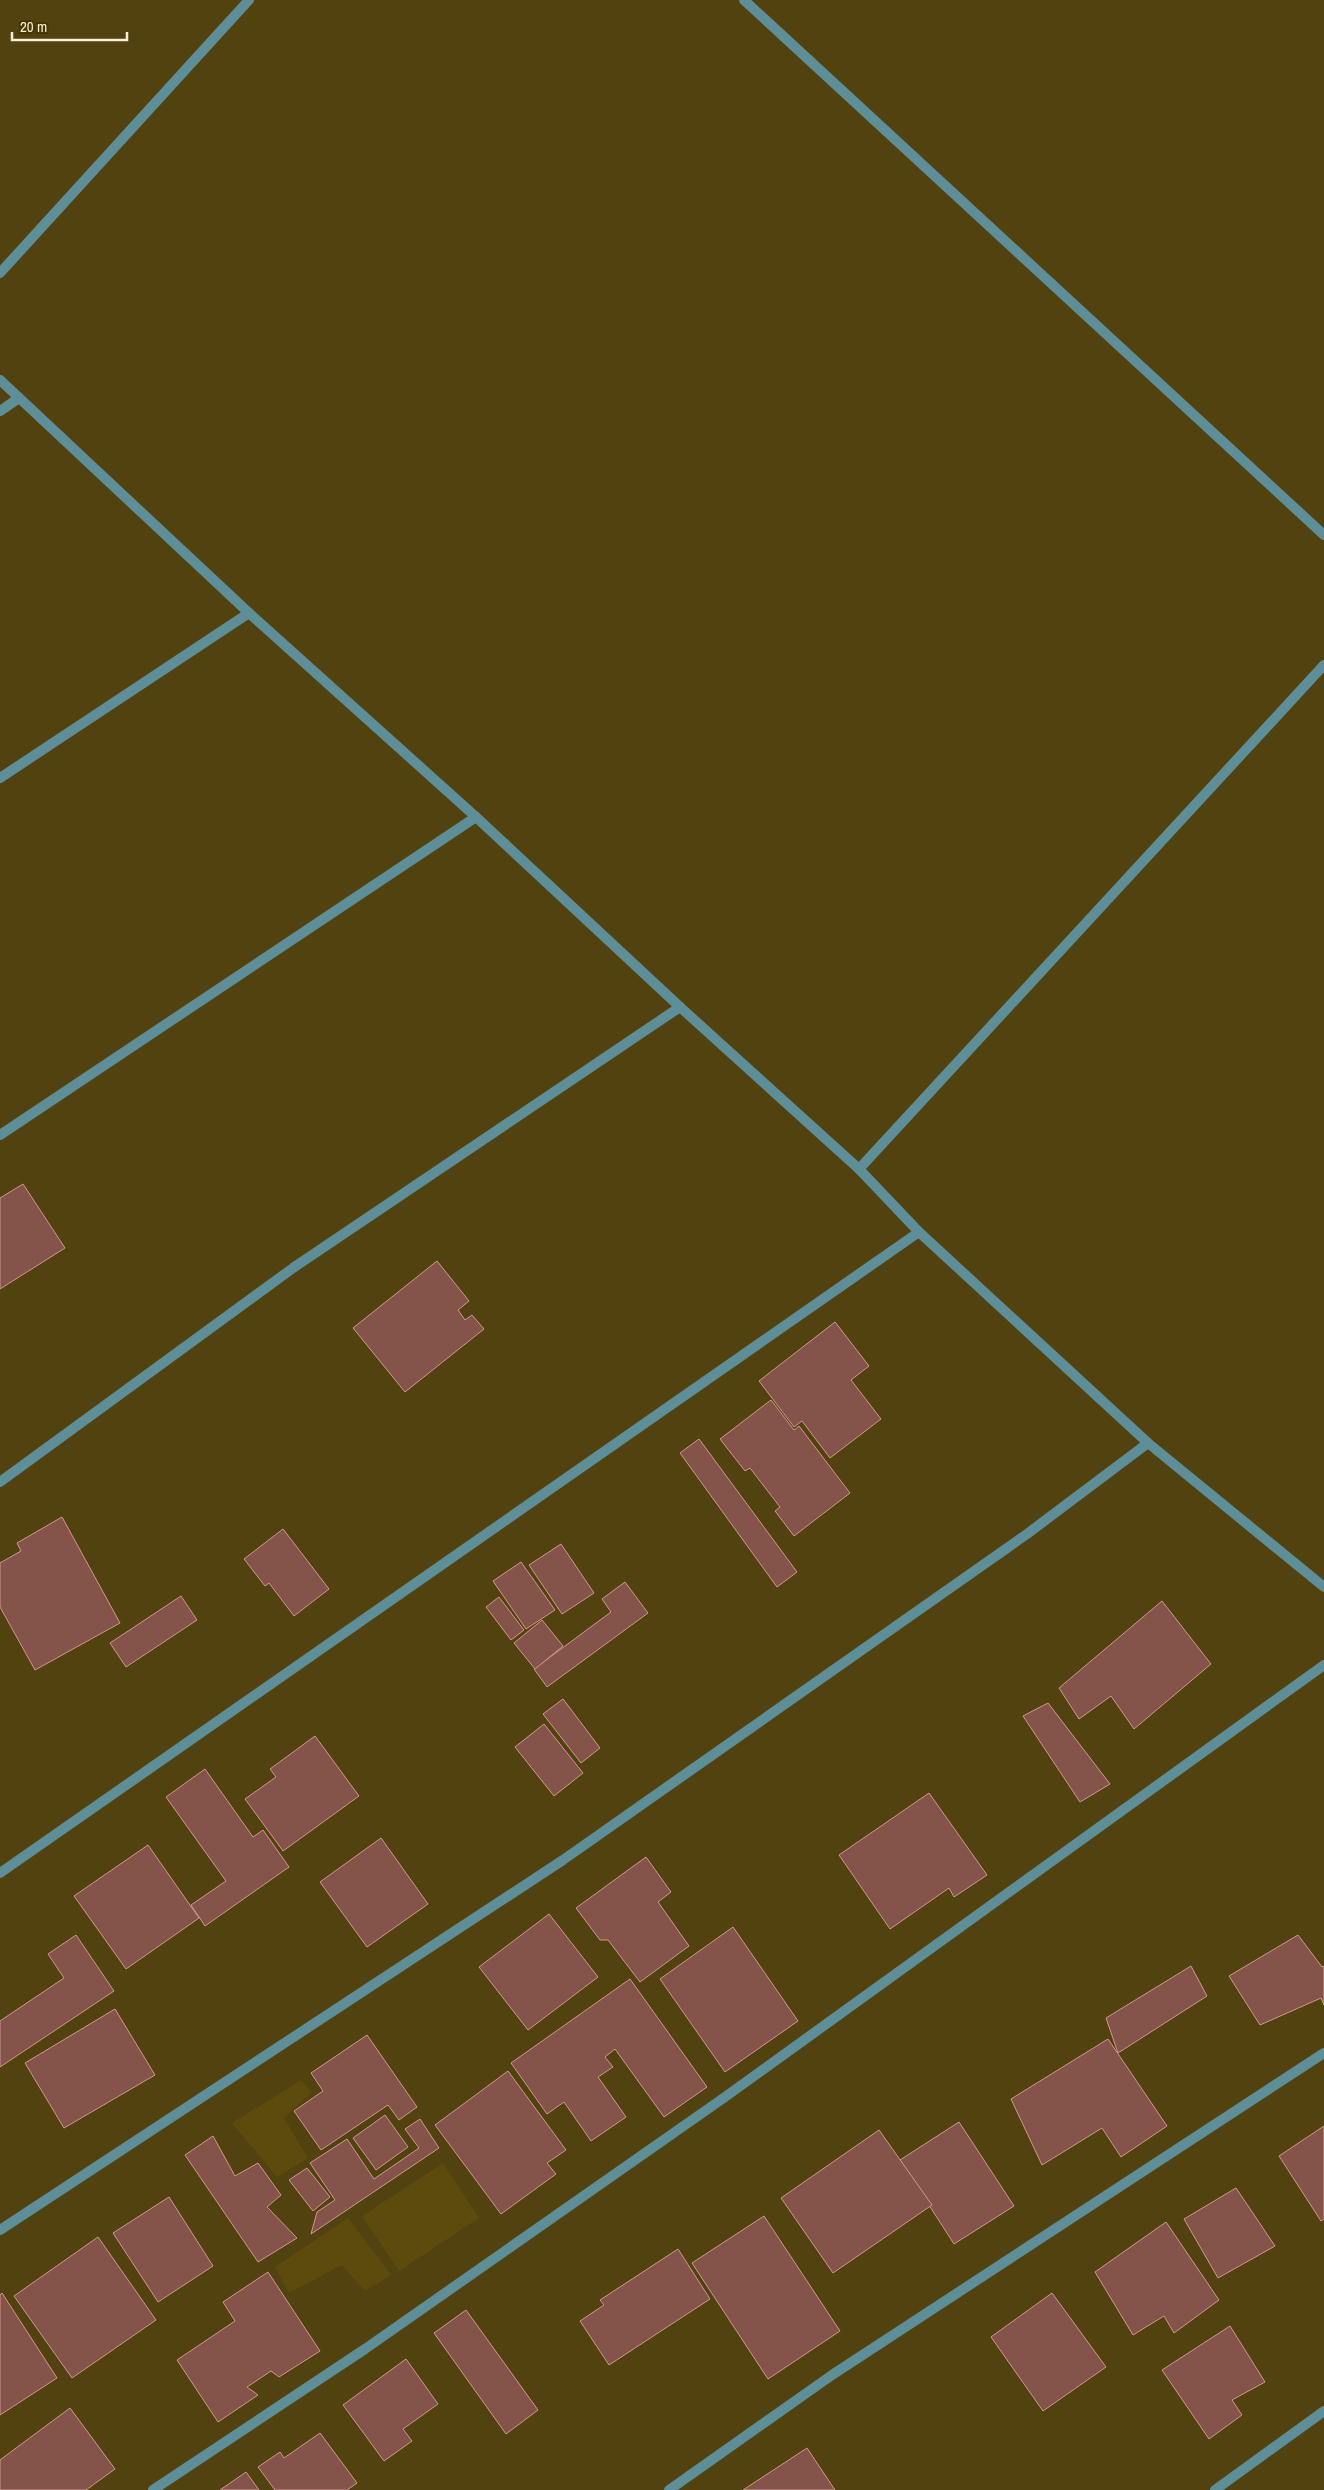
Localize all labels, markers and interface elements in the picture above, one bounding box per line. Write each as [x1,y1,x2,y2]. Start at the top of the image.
scale bar [12,10,128,42]
text: 20 m [20,16,47,37]

